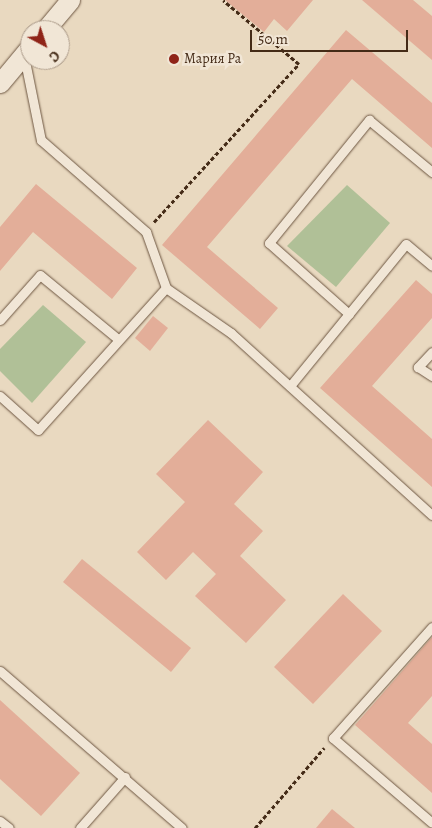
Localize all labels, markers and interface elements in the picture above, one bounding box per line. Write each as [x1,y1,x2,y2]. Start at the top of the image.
north arrow [20,20,70,70]
scale bar [252,20,410,52]
text: 50 m [258,29,288,49]
text: С [45,46,64,66]
place label: Мария Ра [184,51,241,67]
marker: Мария Ра [168,53,180,65]

